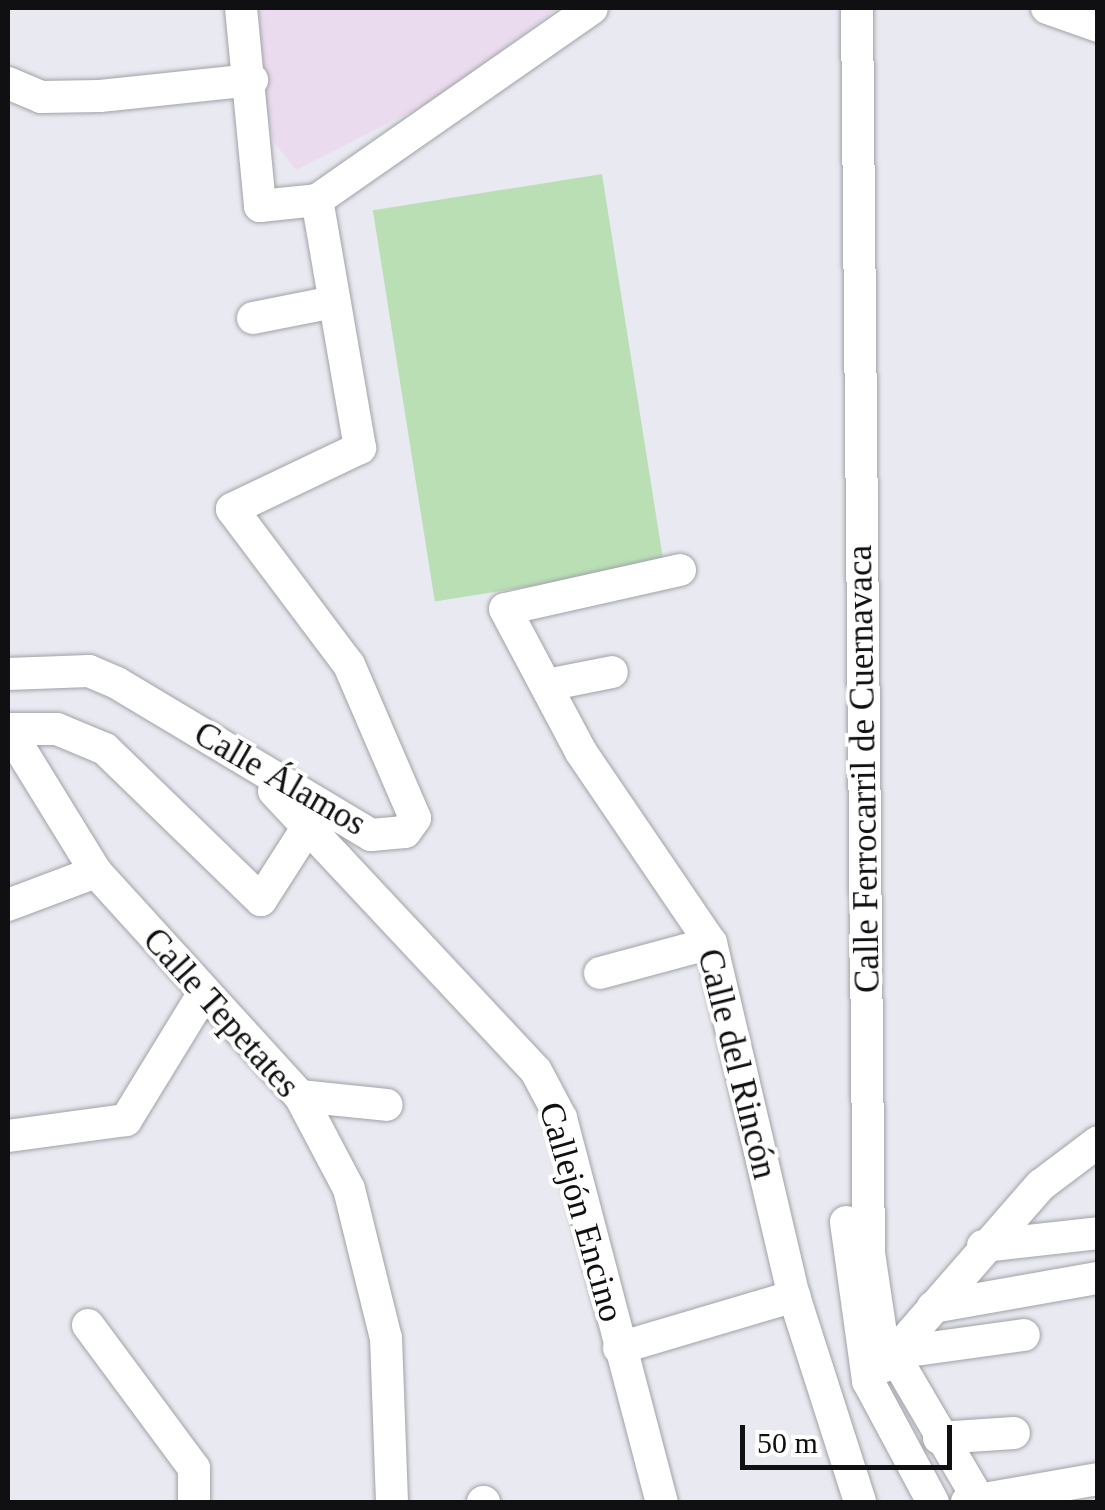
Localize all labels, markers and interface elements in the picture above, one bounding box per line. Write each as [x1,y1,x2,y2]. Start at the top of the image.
street label: Calle Ferrocarril de Cuernavaca [839,545,889,993]
street label: Calle Álamos [187,713,373,845]
street label: Calle Tepetates [134,919,308,1107]
street label: Calle del Rincón [688,945,786,1183]
street label: Callejón Encino [530,1097,632,1327]
scale bar [745,1405,958,1467]
text: 50 m [757,1426,818,1459]

